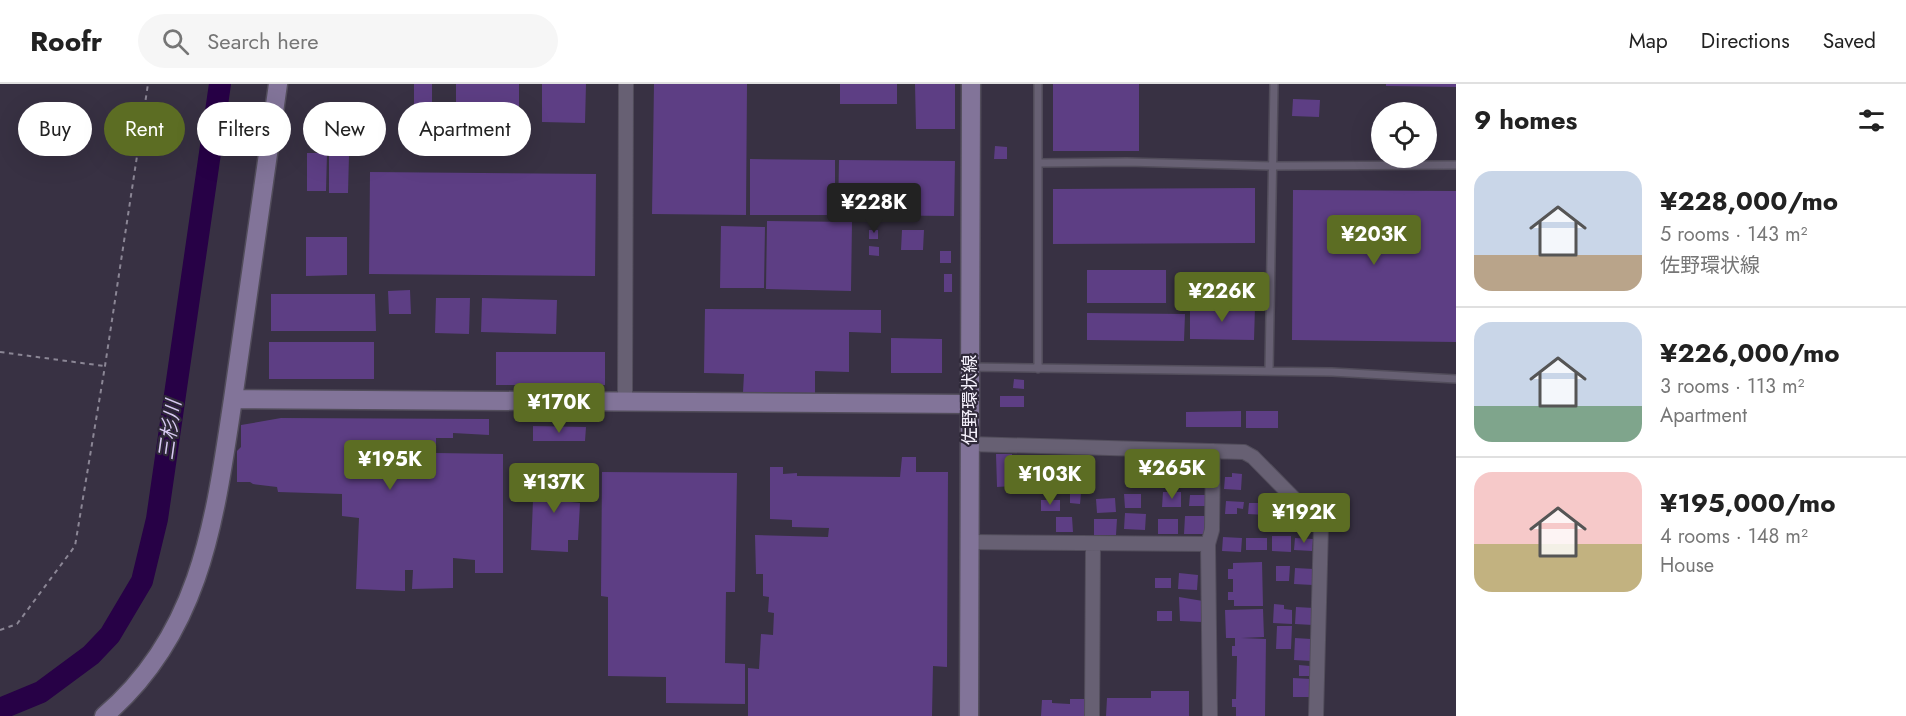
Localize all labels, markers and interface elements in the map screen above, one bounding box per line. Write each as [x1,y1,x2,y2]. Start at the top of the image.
search box [138,14,558,68]
text: Roofr [30,21,102,62]
icon: search [159,25,192,58]
text: Search here [207,25,319,57]
text: Map [1629,26,1668,56]
text: Directions [1701,26,1790,56]
text: Saved [1823,26,1876,56]
text: 9 homes [1474,101,1577,139]
chip: Buy [18,102,92,156]
chip: Rent [104,102,185,156]
chip: Filters [197,102,291,156]
chip: New [303,102,386,156]
chip: Apartment [398,102,531,156]
map controls [1371,102,1437,168]
button: locate [1371,102,1437,168]
icon: filters [1855,104,1888,137]
text: ¥228,000/mo [1660,182,1838,220]
pin: ¥228K [832,183,916,234]
text: ¥228K [841,188,907,217]
icon: home [1522,195,1594,267]
pin: ¥203K [1332,215,1416,266]
text: ¥203K [1341,220,1407,249]
text: 5 rooms · 143 m² [1660,220,1807,249]
text: 佐野環状線 [1660,251,1760,280]
pin: ¥226K [1180,272,1264,323]
text: ¥226K [1189,277,1255,306]
text: ¥226,000/mo [1660,334,1840,372]
icon: home [1522,346,1594,418]
street label: 佐野環状線 [957,355,983,445]
text: 3 rooms · 113 m² [1660,372,1804,401]
pin: ¥170K [517,383,601,434]
text: ¥170K [528,388,590,417]
water label: 三杉川 [151,396,189,462]
text: Apartment [1660,401,1747,430]
pin: ¥195K [348,440,432,491]
text: ¥195K [358,445,422,474]
pin: ¥265K [1130,449,1214,500]
text: ¥265K [1139,454,1205,483]
pin: ¥103K [1008,455,1092,506]
text: ¥103K [1018,460,1082,489]
pin: ¥137K [512,463,596,514]
text: ¥137K [523,468,585,497]
text: ¥195,000/mo [1660,484,1836,522]
pin: ¥192K [1262,493,1346,544]
icon: home [1522,496,1594,568]
text: ¥192K [1272,498,1336,527]
text: 4 rooms · 148 m² [1660,522,1808,551]
text: House [1660,551,1714,580]

